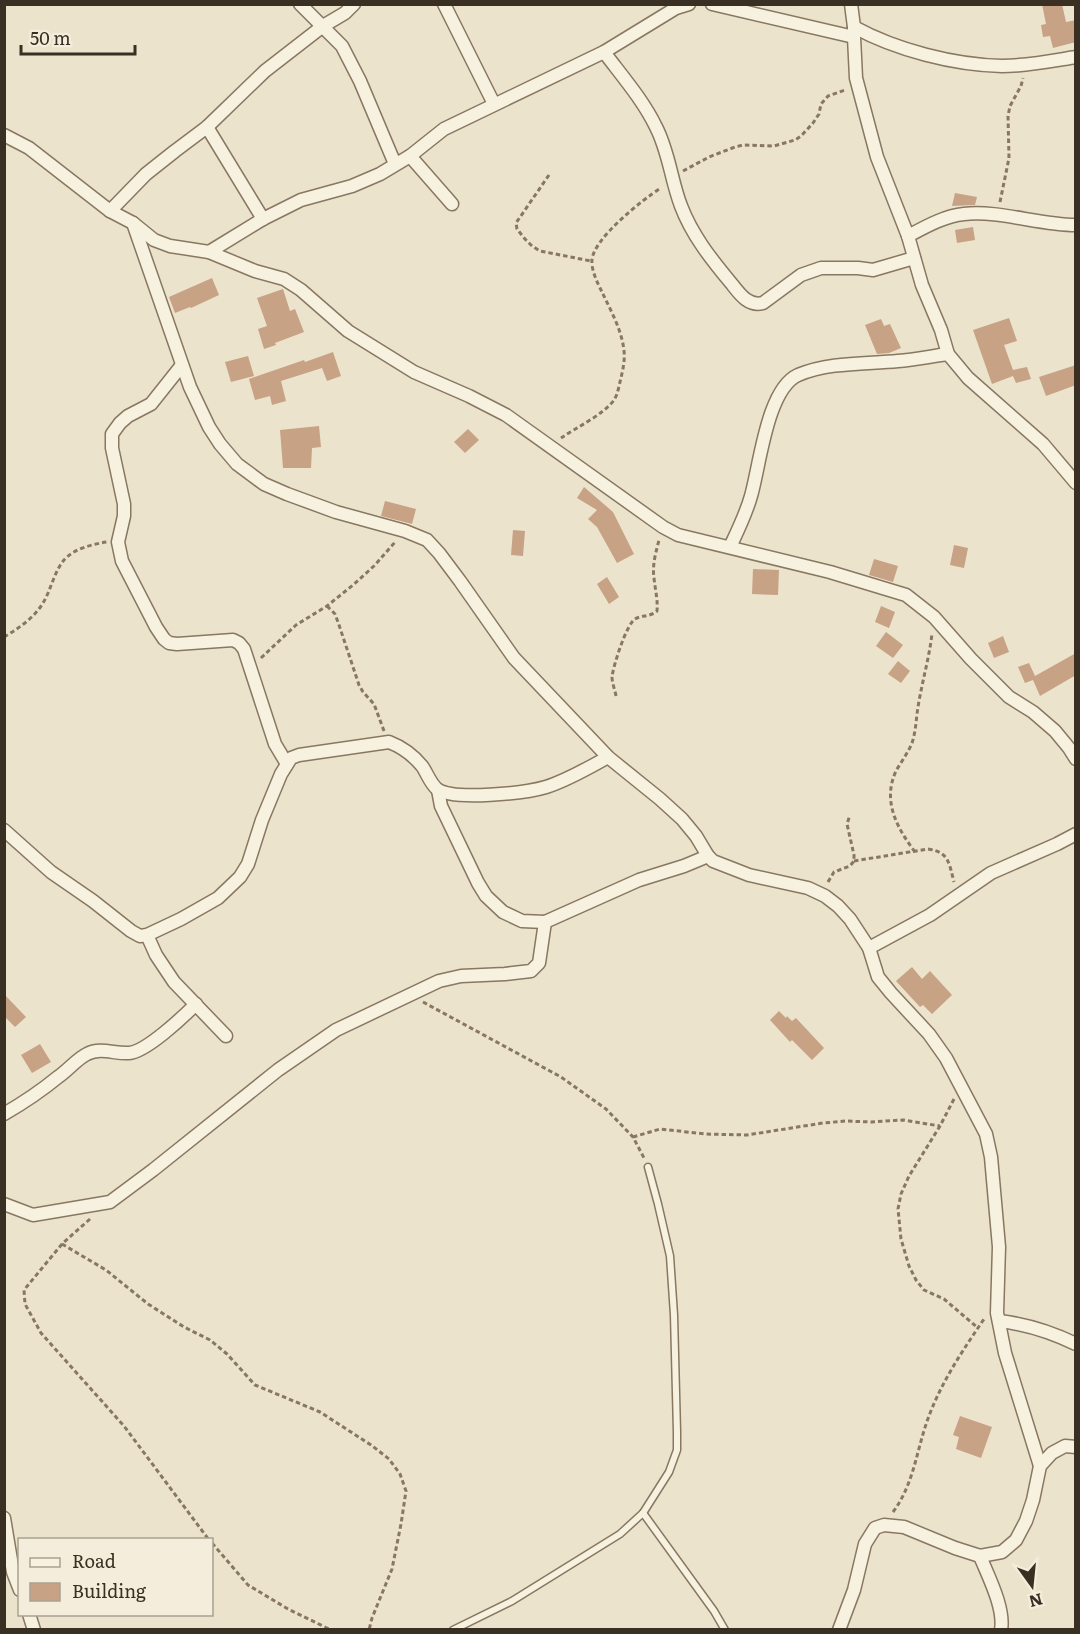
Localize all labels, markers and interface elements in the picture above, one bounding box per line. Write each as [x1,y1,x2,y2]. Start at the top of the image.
scale bar [21,18,135,56]
text: 50 m [30,24,71,51]
legend [18,1538,213,1616]
text: Road [72,1547,116,1574]
north arrow [1002,1556,1062,1616]
text: Building [72,1577,147,1604]
text: N [1027,1588,1046,1615]

